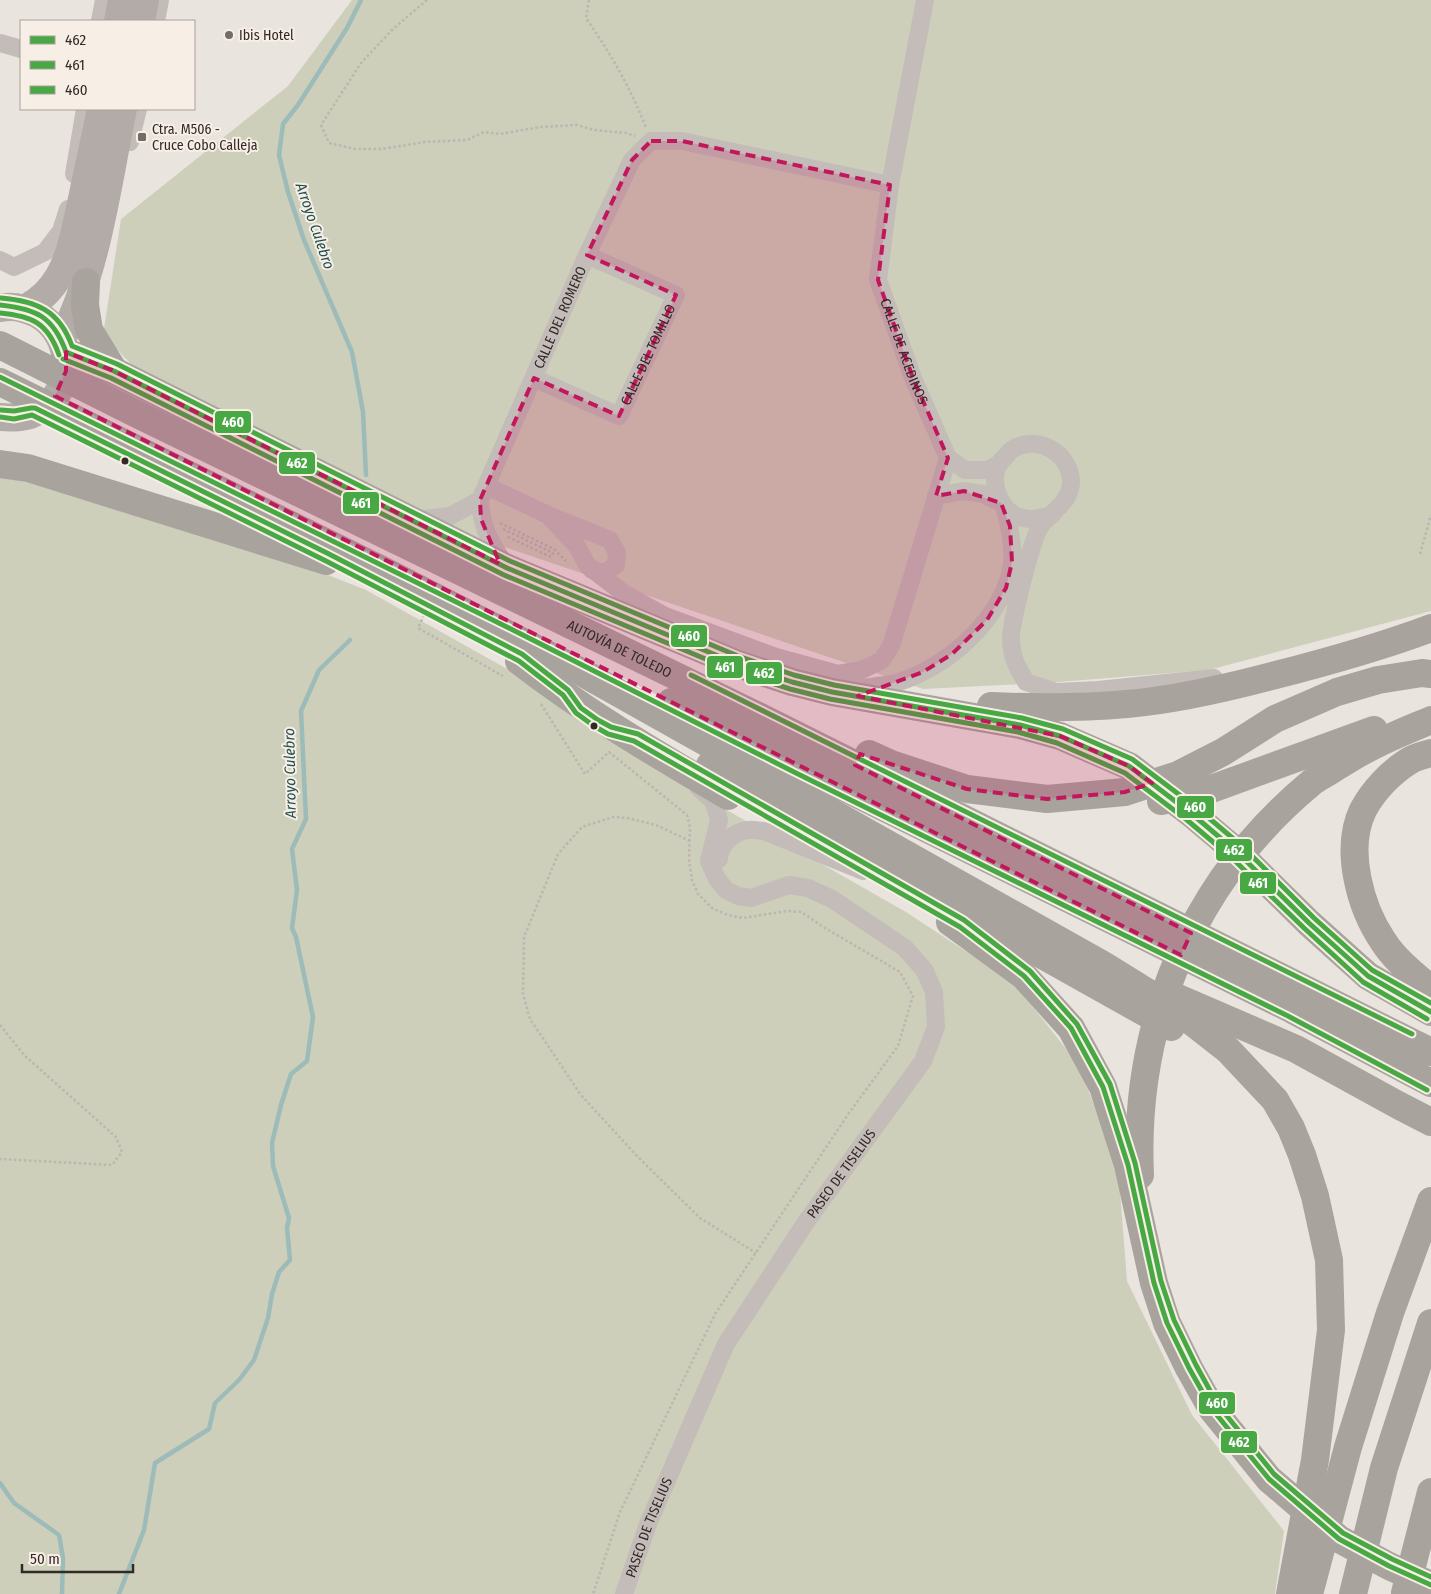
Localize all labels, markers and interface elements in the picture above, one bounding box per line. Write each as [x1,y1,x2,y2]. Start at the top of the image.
legend [20,20,195,110]
place label: Ibis Hotel [239,27,294,44]
marker: Ibis Hotel [223,29,235,41]
text: 462 [65,31,87,49]
text: 461 [65,56,85,74]
text: 460 [65,81,88,99]
place label: Ctra. M506 - Cruce Cobo Calleja [152,121,258,154]
marker: Ctra. M506 - Cruce Cobo Calleja [136,131,148,143]
water label: Arroyo Culebro [292,180,338,272]
street label: CALLE DEL ROMERO [530,263,590,371]
street label: CALLE DE ACEDINOS [876,296,931,407]
street label: CALLE DEL TOMILLO [617,301,680,408]
line badge: 460 [214,410,252,434]
text: 460 [222,414,244,431]
line badge: 462 [278,451,316,475]
text: 462 [287,455,308,472]
unlabelled marker [120,456,130,466]
line badge: 461 [342,491,380,515]
text: 461 [351,495,371,512]
street label: AUTOVÍA DE TOLEDO [564,616,675,682]
line badge: 460 [670,624,708,648]
text: 460 [678,628,700,645]
line badge: 461 [706,655,744,679]
text: 461 [715,659,735,676]
line badge: 462 [745,661,783,685]
text: 462 [754,665,775,682]
unlabelled marker [589,721,599,731]
water label: Arroyo Culebro [280,728,300,819]
line badge: 460 [1176,795,1215,819]
text: 460 [1184,799,1206,816]
line badge: 462 [1215,838,1253,862]
text: 462 [1224,842,1245,859]
line badge: 461 [1239,871,1277,895]
text: 461 [1248,875,1268,892]
street label: PASEO DE TISELIUS [804,1126,880,1222]
line badge: 460 [1198,1391,1236,1415]
text: 460 [1206,1395,1228,1412]
line badge: 462 [1220,1430,1258,1454]
text: 462 [1229,1434,1250,1451]
street label: PASEO DE TISELIUS [622,1475,676,1580]
scale bar [22,1542,134,1574]
text: 50 m [30,1550,60,1568]

